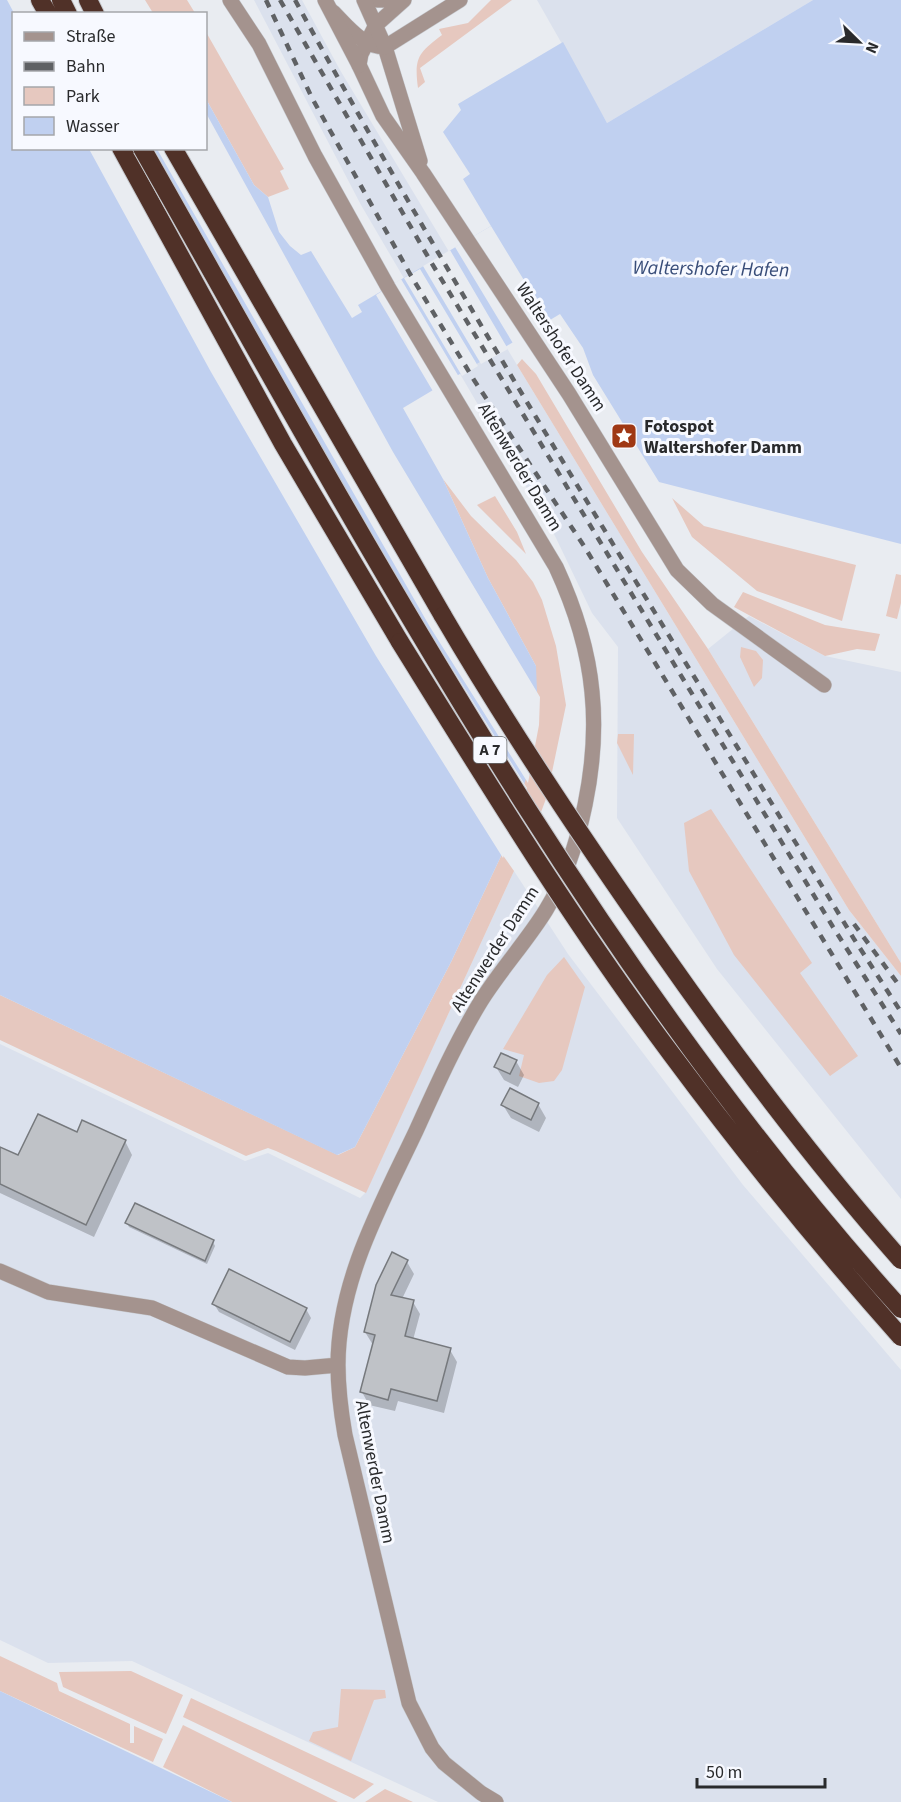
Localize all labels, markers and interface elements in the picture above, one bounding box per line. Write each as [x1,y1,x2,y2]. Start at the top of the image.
legend [12,12,207,150]
north arrow [829,12,889,72]
text: Straße [66,24,116,49]
text: N [860,38,884,57]
text: Bahn [66,54,105,79]
text: Park [66,84,100,109]
text: Wasser [66,114,120,139]
water label: Waltershofer Hafen [632,254,790,284]
street label: Waltershofer Damm [510,278,612,416]
street label: Altenwerder Damm [472,398,568,536]
place label: Fotospot Waltershofer Damm [644,414,802,460]
place icon: Fotospot Waltershofer Damm [609,421,639,451]
road number: A 7 [474,737,506,763]
street label: Altenwerder Damm [445,881,545,1017]
street label: Altenwerder Damm [349,1398,401,1546]
scale bar [697,1751,824,1789]
text: 50 m [706,1760,742,1785]

